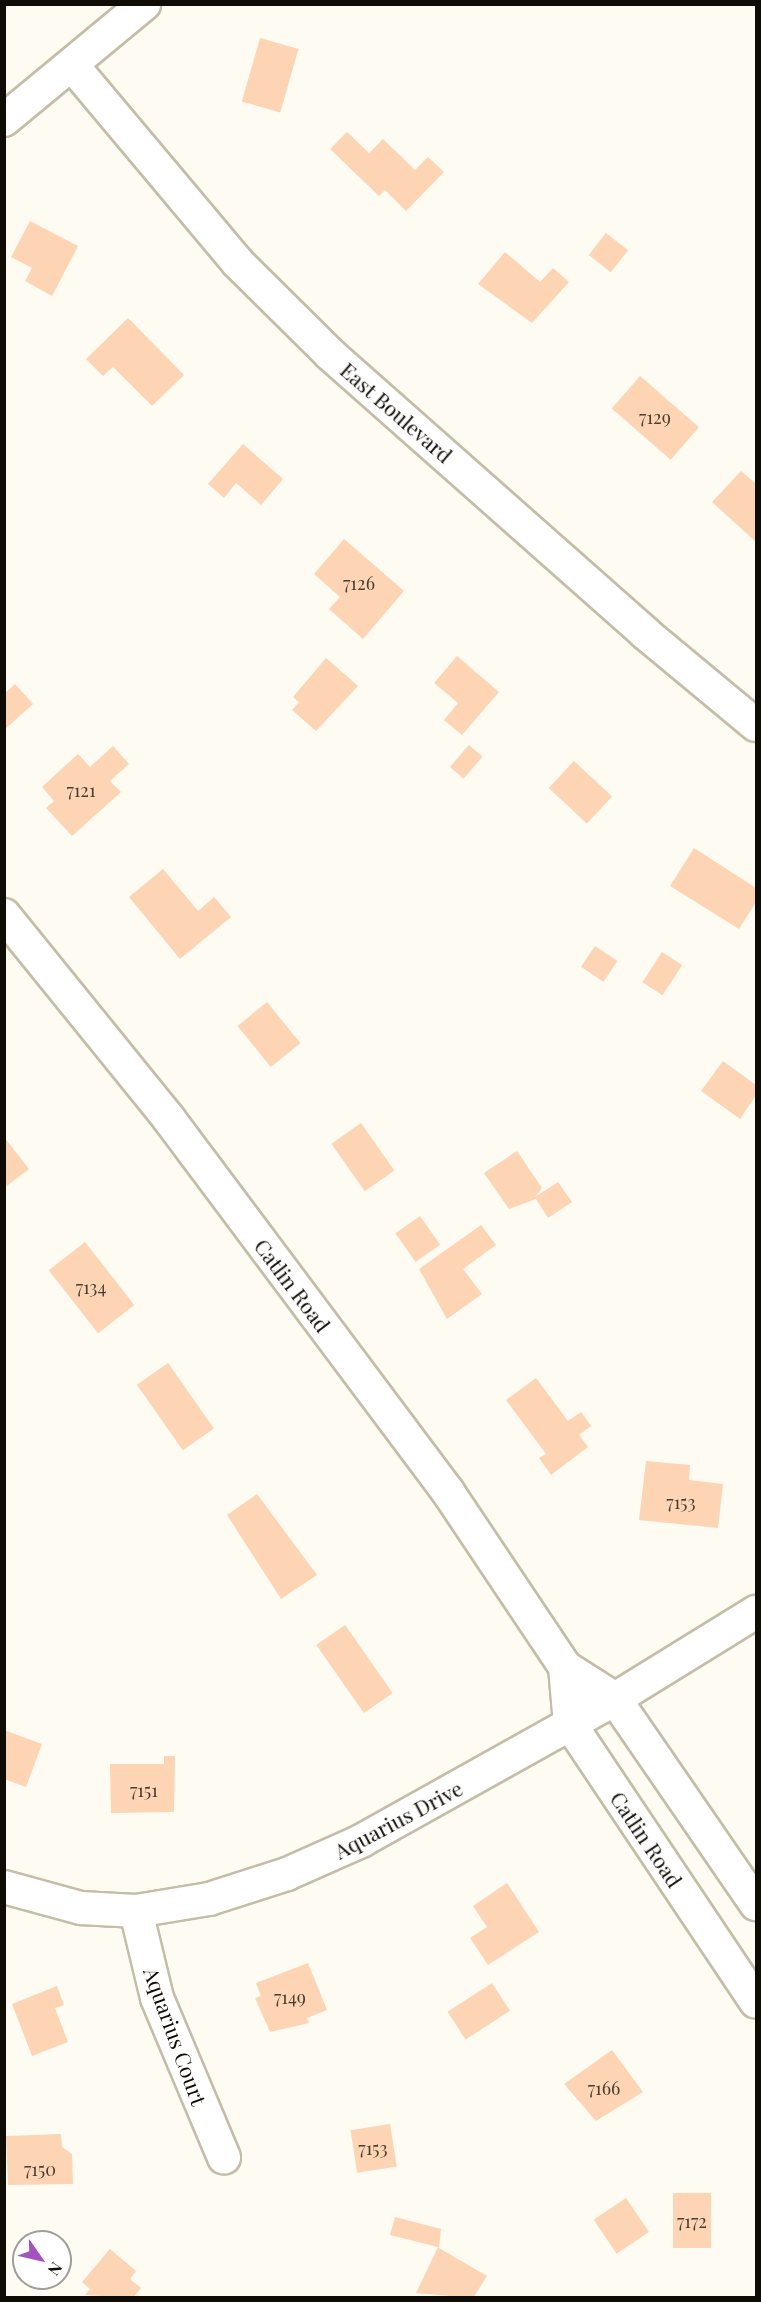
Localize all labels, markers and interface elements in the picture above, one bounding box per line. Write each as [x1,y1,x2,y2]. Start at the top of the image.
street label: East Boulevard [336,357,458,467]
house number: 7129 [639,406,671,428]
house number: 7126 [343,572,375,594]
house number: 7121 [66,779,96,801]
street label: Catlin Road [250,1233,336,1337]
house number: 7134 [76,1276,106,1298]
house number: 7153 [666,1491,696,1513]
street label: Aquarius Drive [330,1775,466,1863]
house number: 7151 [130,1779,158,1801]
street label: Catlin Road [606,1786,688,1892]
street label: Aquarius Court [139,1964,213,2108]
house number: 7149 [274,1986,306,2008]
house number: 7166 [588,2077,620,2099]
house number: 7153 [358,2137,388,2159]
house number: 7150 [24,2158,56,2180]
house number: 7172 [677,2210,707,2232]
north arrow [12,2230,72,2290]
text: N [44,2259,68,2280]

